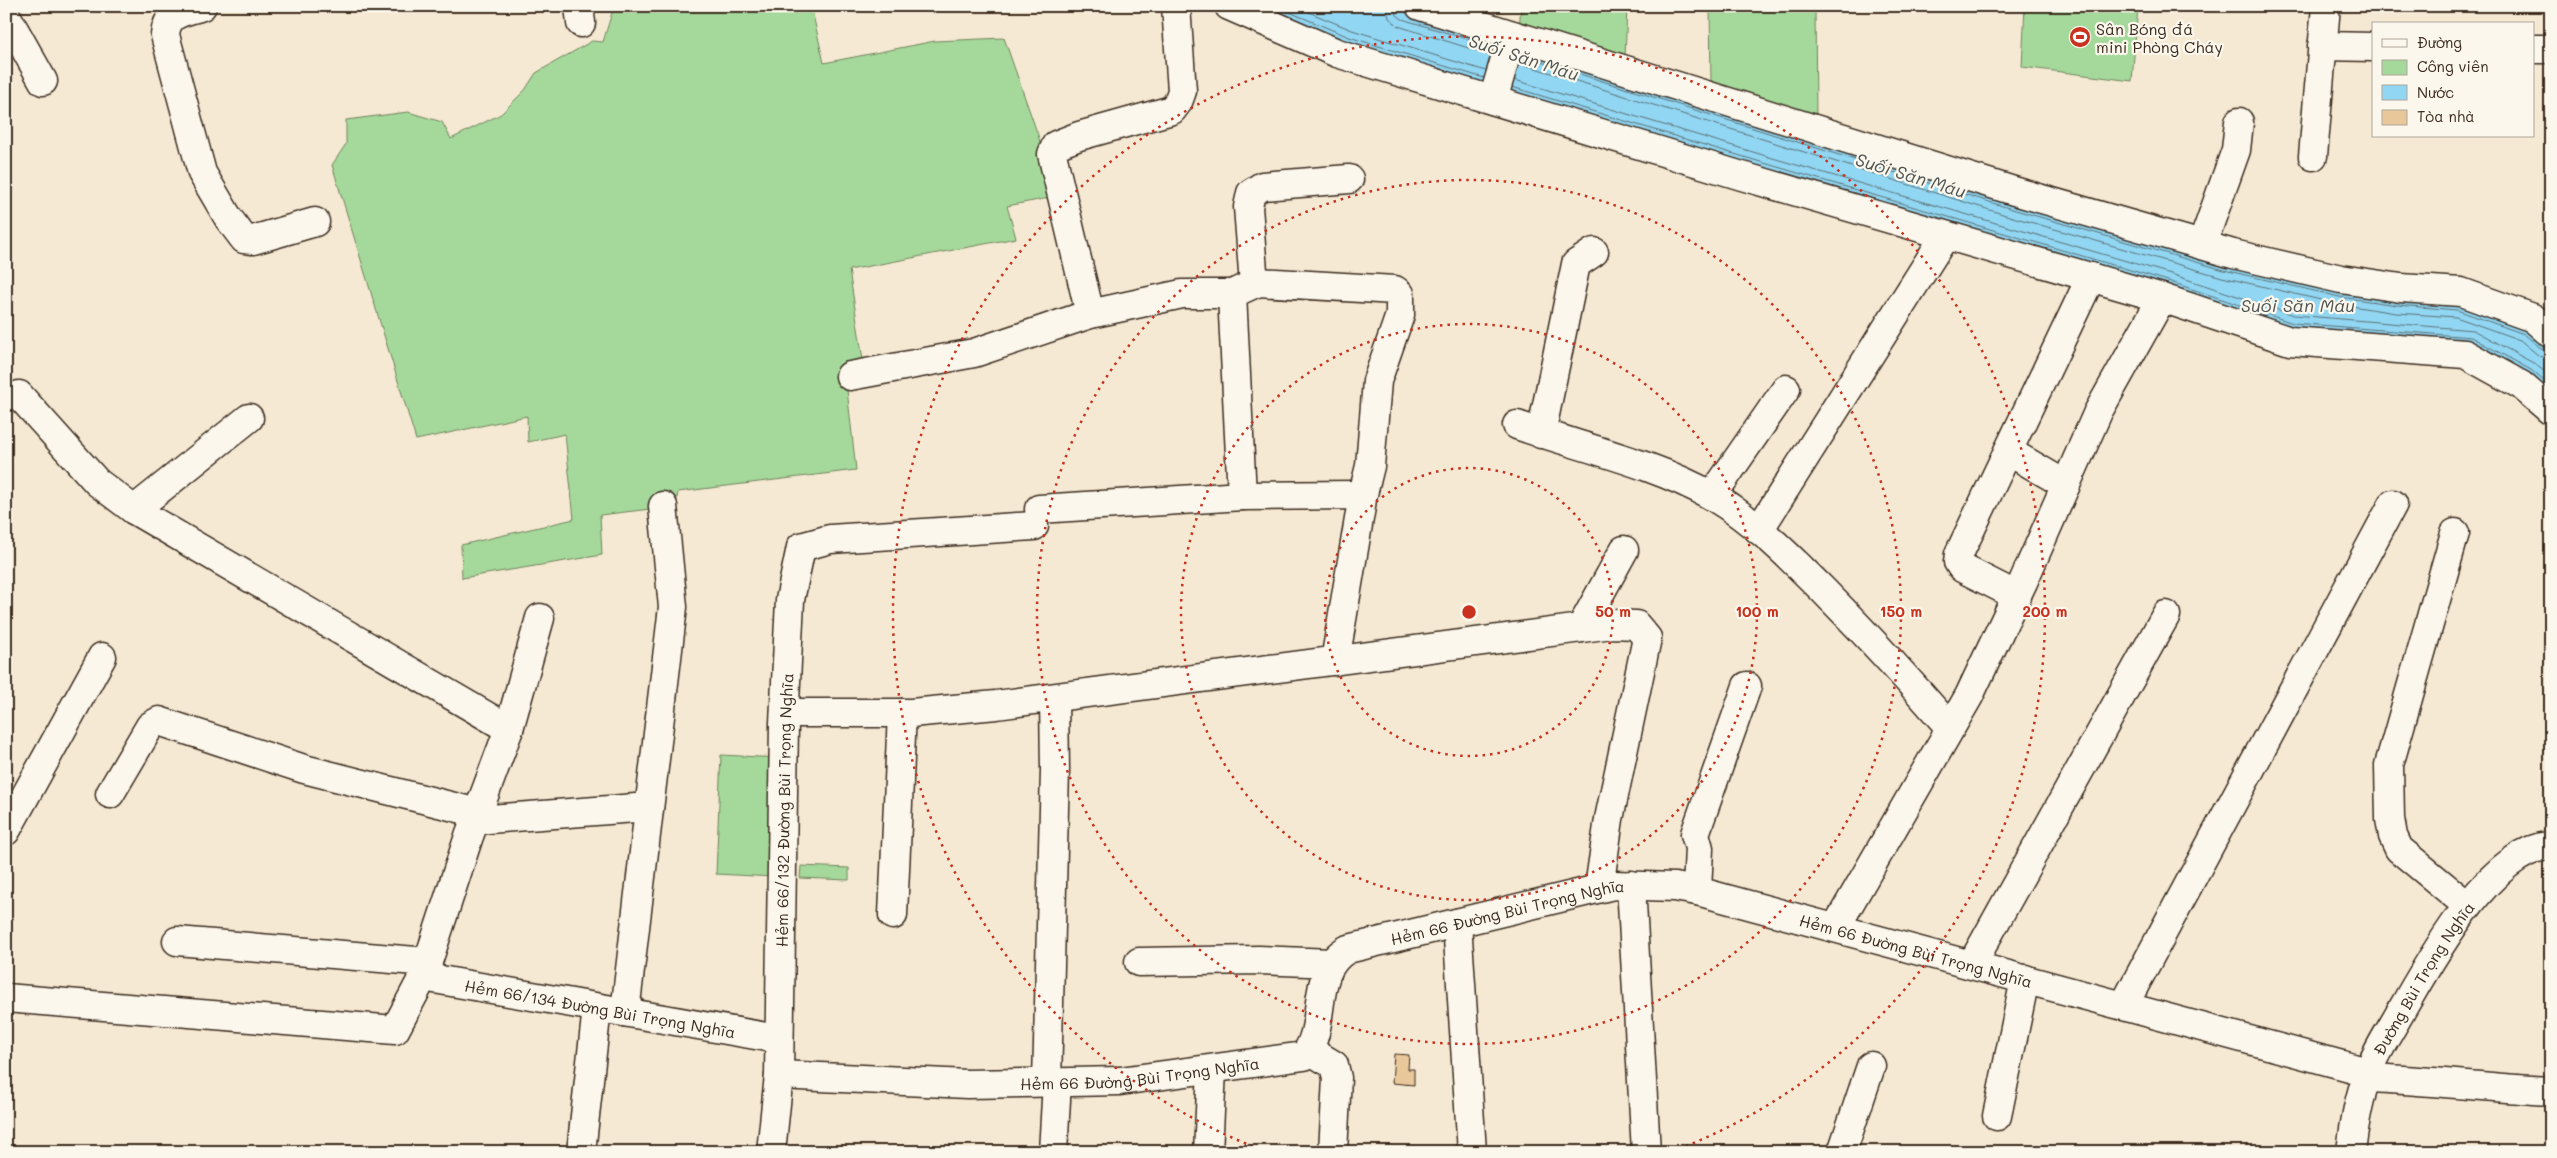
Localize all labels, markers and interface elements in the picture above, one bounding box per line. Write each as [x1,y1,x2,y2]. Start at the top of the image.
place label: Sân Bóng đá mini Phòng Cháy [2096,18,2223,57]
legend [2372,22,2534,138]
sports icon: Sân Bóng đá mini Phòng Cháy [2068,25,2092,49]
water label: Suối Săn Máu [1466,28,1582,86]
text: Đường [2417,32,2462,52]
text: Công viên [2417,56,2489,76]
text: Nước [2417,82,2454,102]
text: Tòa nhà [2417,106,2475,126]
water label: Suối Săn Máu [1853,147,1969,203]
water label: Suối Săn Máu [2241,293,2355,317]
text: 50 m [1595,601,1631,621]
text: 100 m [1735,601,1779,621]
text: 150 m [1880,601,1922,621]
text: 200 m [2023,601,2068,621]
centre of rings [1460,603,1478,621]
street label: Hẻm 66/132 Đường Bùi Trọng Nghĩa [770,672,797,947]
street label: Hẻm 66 Đường Bùi Trọng Nghĩa [1388,874,1625,949]
street label: Đường Bùi Trọng Nghĩa [2368,897,2478,1058]
street label: Hẻm 66 Đường Bùi Trọng Nghĩa [1797,909,2035,992]
street label: Hẻm 66/134 Đường Bùi Trọng Nghĩa [463,974,737,1042]
street label: Hẻm 66 Đường Bùi Trọng Nghĩa [1020,1052,1261,1093]

